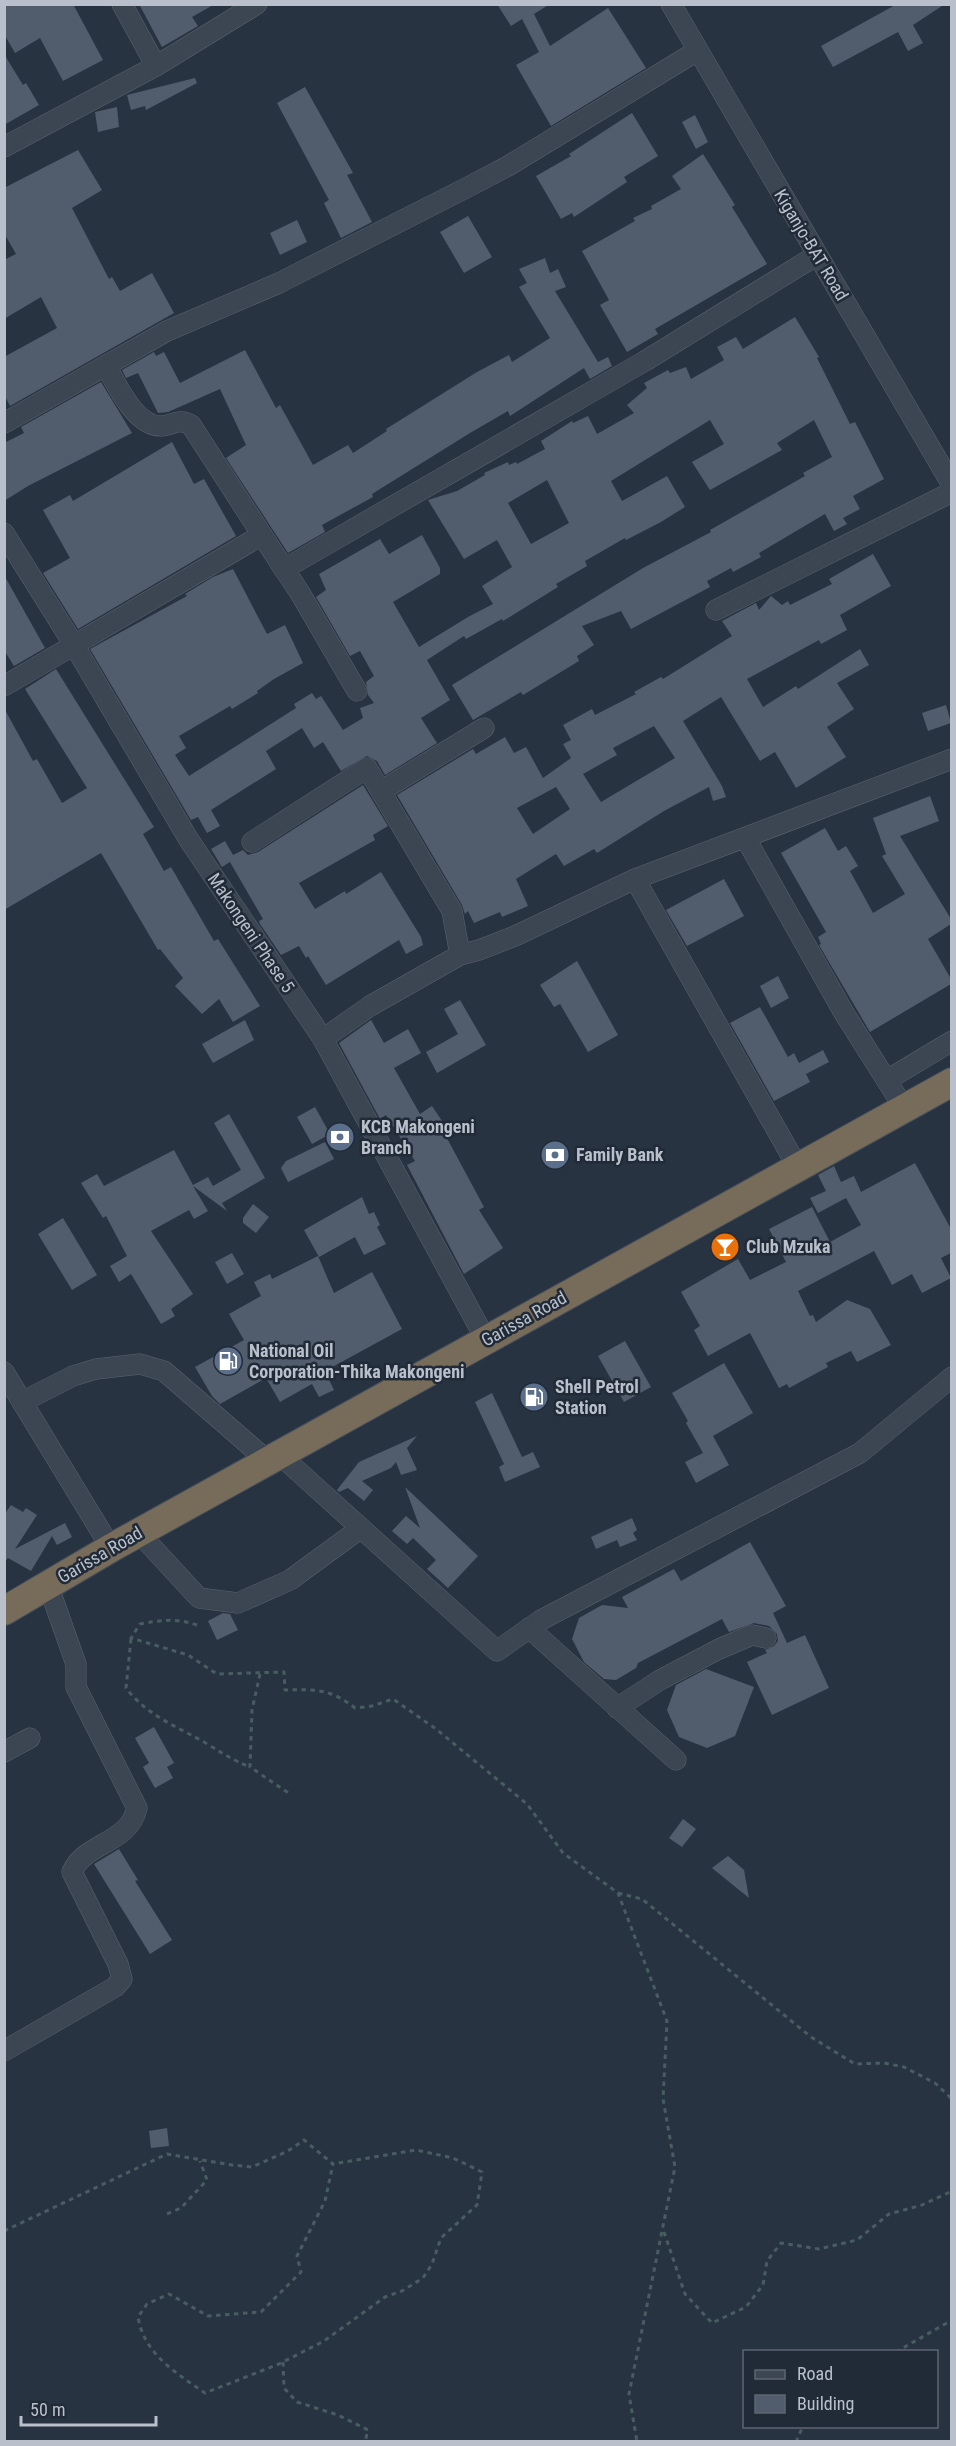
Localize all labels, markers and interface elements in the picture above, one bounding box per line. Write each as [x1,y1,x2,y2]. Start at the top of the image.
street label: Kiganjo-BAT Road [770,185,853,304]
street label: Makongeni Phase 5 [204,869,299,996]
place label: KCB Makongeni Branch [361,1116,475,1158]
bank icon: KCB Makongeni Branch [324,1121,356,1153]
bank icon: Family Bank [539,1139,571,1171]
place label: Family Bank [576,1144,664,1165]
bar icon: Club Mzuka [709,1231,741,1263]
place label: Club Mzuka [746,1236,830,1257]
street label: Garissa Road [477,1287,570,1351]
place label: National Oil Corporation-Thika Makongeni [249,1340,465,1382]
fuel station icon: National Oil Corporation-Thika Makongeni [212,1345,244,1377]
place label: Shell Petrol Station [555,1376,639,1418]
fuel station icon: Shell Petrol Station [518,1381,550,1413]
street label: Garissa Road [54,1522,146,1587]
legend [743,2350,938,2428]
text: Road [797,2363,833,2384]
scale bar [21,2389,156,2427]
text: Building [797,2393,854,2414]
text: 50 m [30,2399,65,2420]

